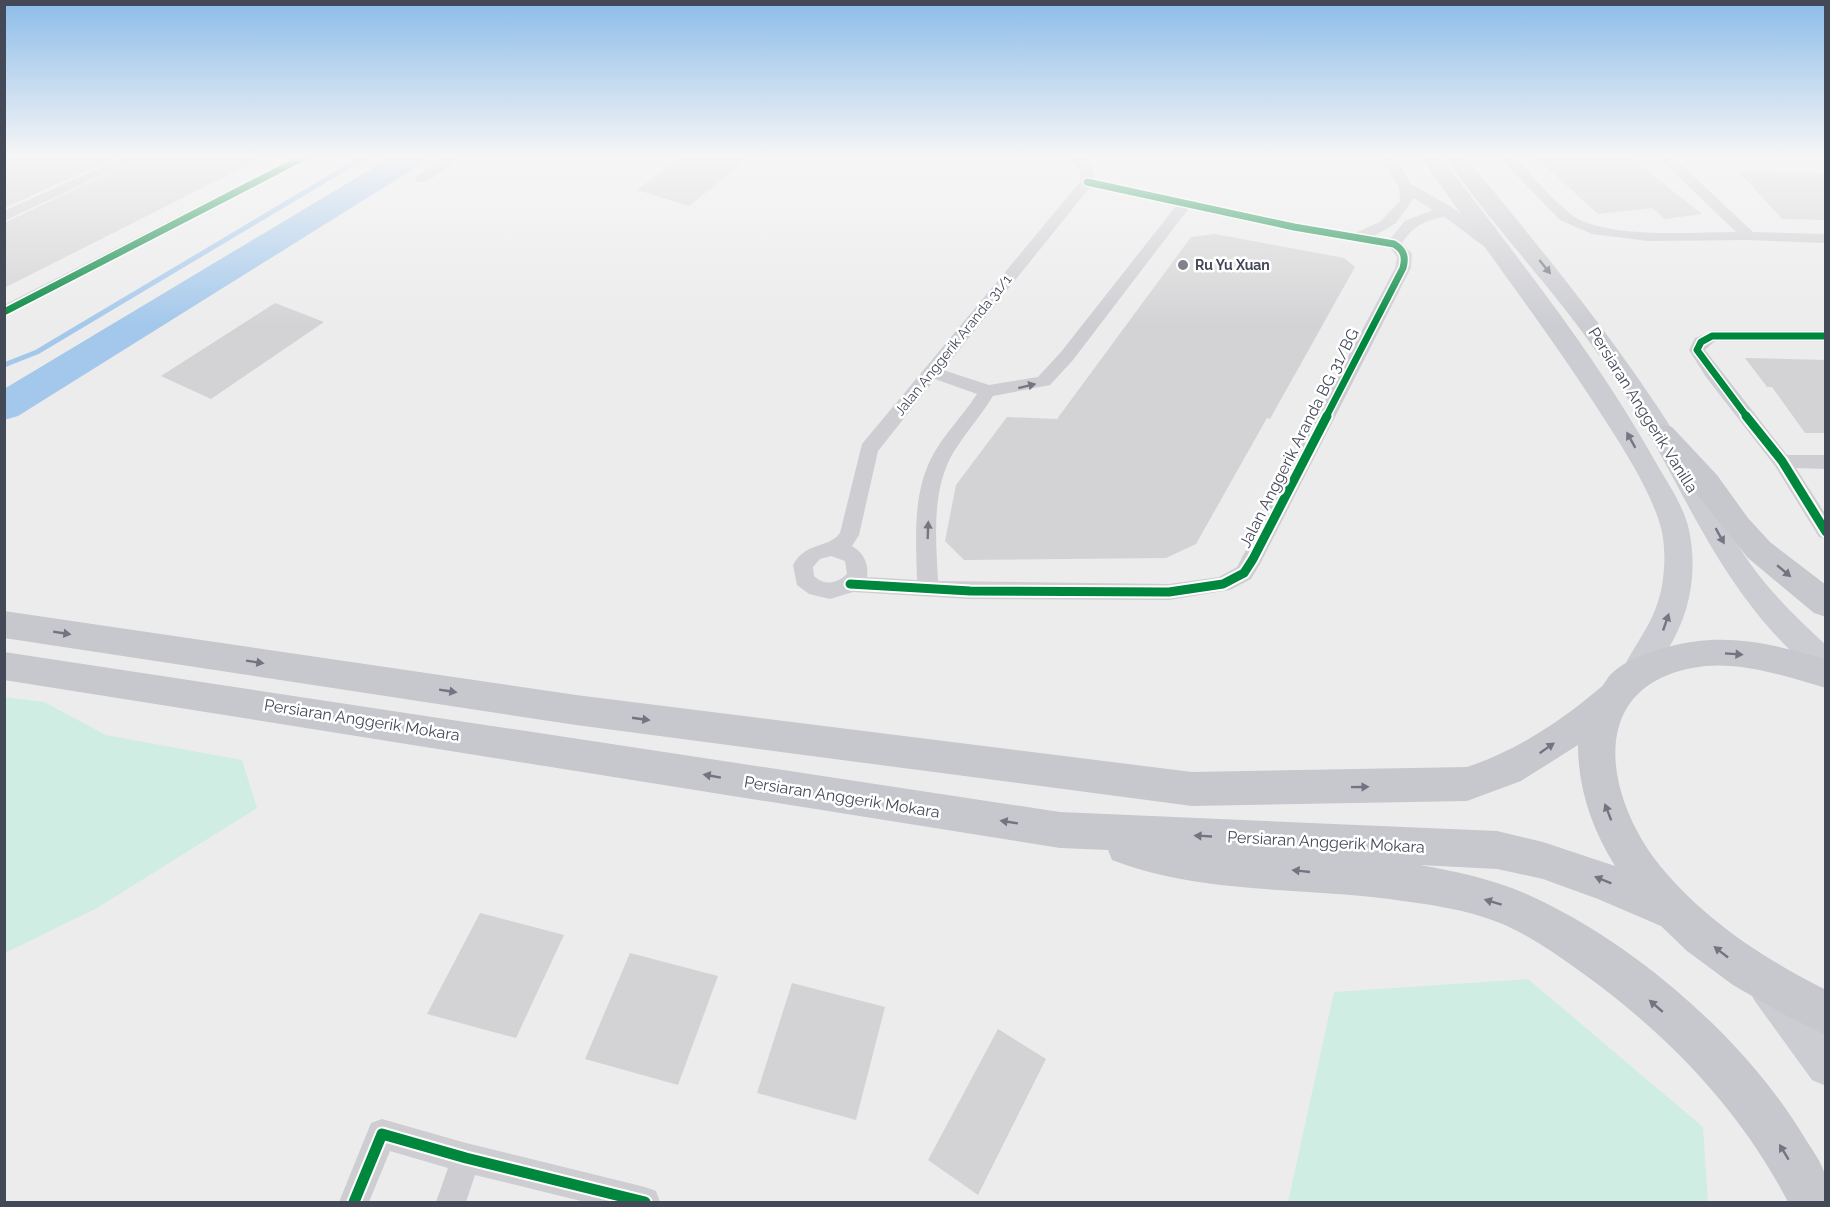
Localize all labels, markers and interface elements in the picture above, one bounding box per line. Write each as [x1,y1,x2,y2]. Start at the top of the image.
place label: Ru Yu Xuan [1195,257,1270,273]
marker: Ru Yu Xuan [1176,258,1190,272]
one-way arrow [1539,260,1551,275]
street label: Jalan Anggerik Aranda 31/1 [891,271,1015,419]
street label: Persiaran Anggerik Vanilla [1584,324,1702,496]
street label: Jalan Anggerik Aranda BG 31/BG [1235,325,1363,551]
one-way arrow [1018,380,1036,390]
one-way arrow [1626,431,1636,448]
one-way arrow [924,520,933,539]
one-way arrow [1715,528,1725,545]
one-way arrow [1776,565,1792,578]
one-way arrow [1662,613,1671,631]
one-way arrow [53,628,72,637]
one-way arrow [1725,649,1744,658]
one-way arrow [246,657,265,666]
one-way arrow [439,686,458,695]
street label: Persiaran Anggerik Mokara [263,695,461,745]
one-way arrow [632,714,651,723]
one-way arrow [1539,742,1555,754]
one-way arrow [703,772,722,781]
street label: Persiaran Anggerik Mokara [743,772,941,822]
one-way arrow [1351,783,1370,792]
one-way arrow [1603,803,1613,821]
one-way arrow [999,817,1018,826]
street label: Persiaran Anggerik Mokara [1227,827,1425,857]
one-way arrow [1194,832,1213,841]
one-way arrow [1291,866,1310,876]
one-way arrow [1594,875,1612,884]
one-way arrow [1484,897,1502,907]
one-way arrow [1713,945,1729,958]
one-way arrow [1649,1000,1664,1013]
one-way arrow [1779,1143,1789,1160]

